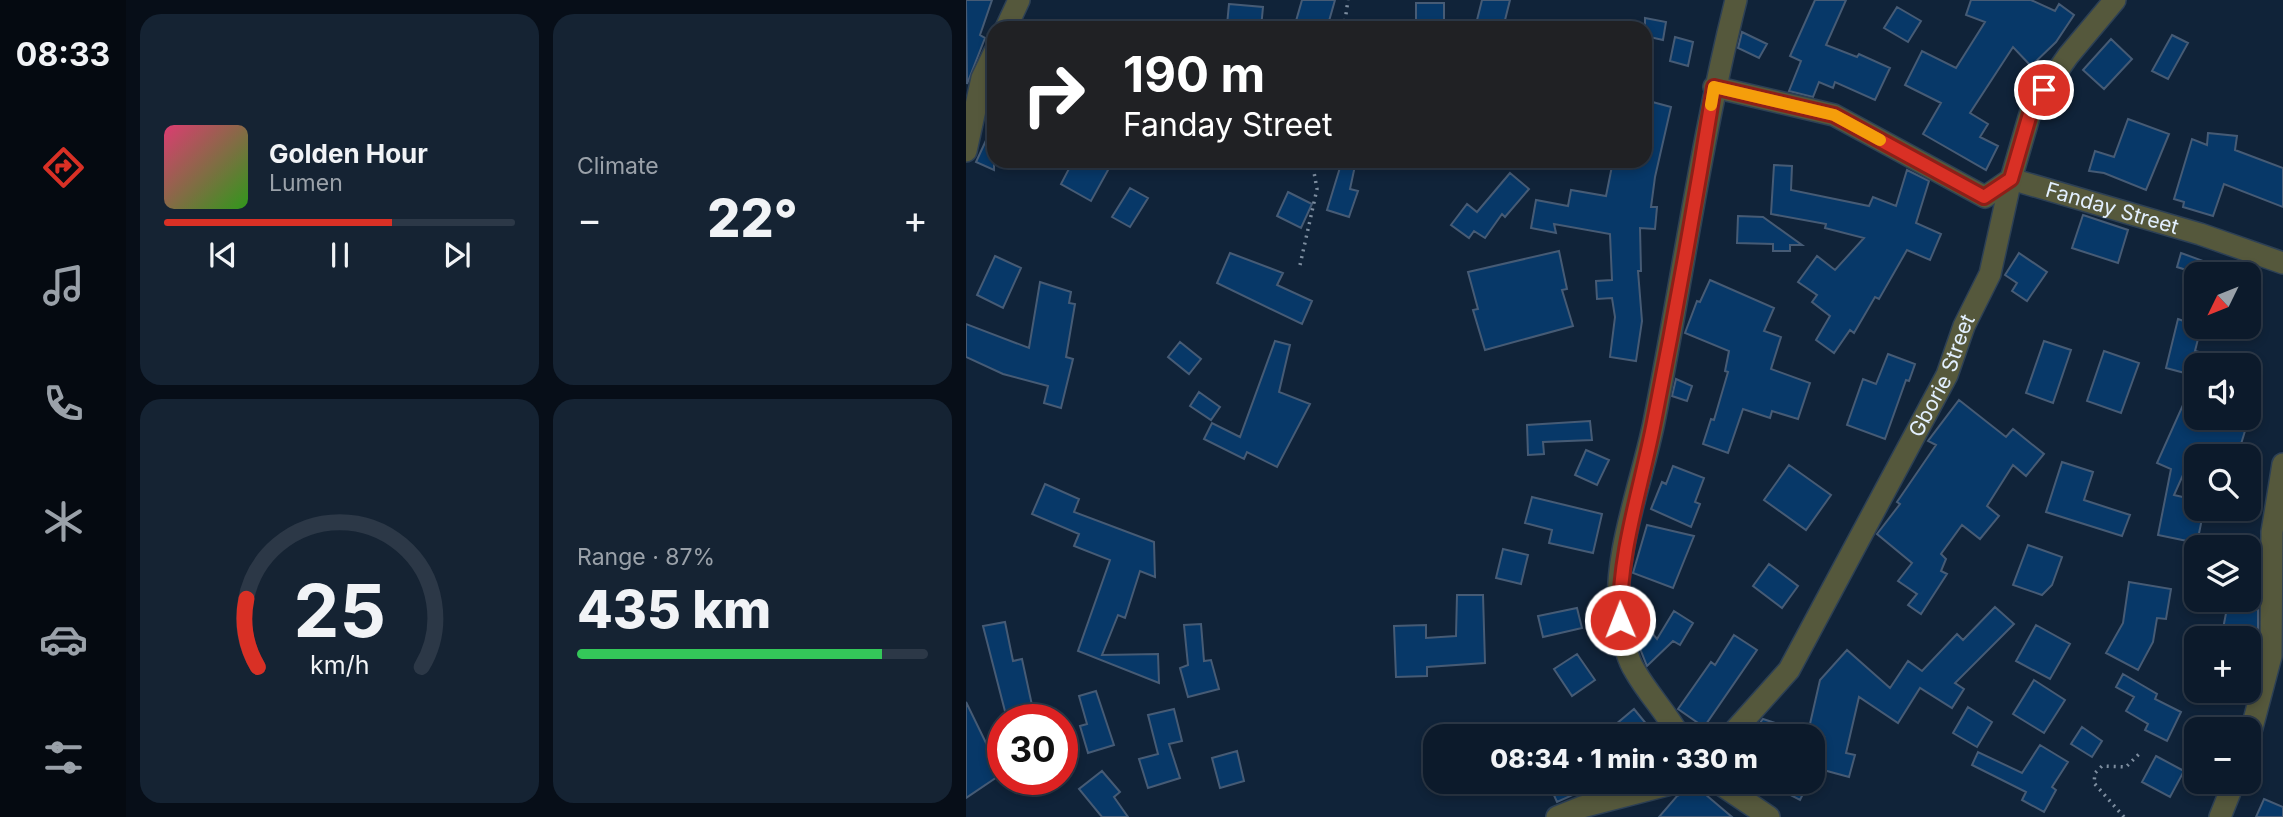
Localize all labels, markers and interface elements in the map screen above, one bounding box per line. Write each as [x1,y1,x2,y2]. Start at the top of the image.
text: 08:33 [16,35,110,74]
text: 190 m [1123,45,1265,104]
icon: right [1008,49,1099,140]
pin [2014,60,2074,120]
icon: arrive [2025,71,2063,109]
text: Fanday Street [1123,105,1332,144]
text: Golden Hour [269,138,428,169]
icon: directions [39,143,88,192]
text: Climate [577,152,659,180]
text: Lumen [269,169,343,197]
street label: Fanday Street [2043,177,2182,239]
text: 22° [707,187,798,250]
text: − [577,196,602,242]
text: + [903,196,928,242]
icon: previous [204,236,242,274]
icon: pause [321,236,359,274]
icon: next [438,236,476,274]
icon: music [39,261,88,310]
north arrow [2184,262,2261,340]
map controls [2184,262,2261,794]
street label: Gborie Street [1903,310,1980,441]
button: sound [2184,353,2261,430]
icon: phone [39,379,88,428]
button: search [2184,444,2261,521]
icon: climate [39,497,88,546]
button: layers [2184,535,2261,612]
text: Range · 87% [577,543,715,571]
text: 25 [293,566,386,655]
text: 435 km [577,578,771,641]
position arrow [1583,583,1657,657]
icon: car [39,615,88,664]
button: + [2184,626,2261,703]
text: km/h [310,650,369,680]
speed limit sign: 30 [987,704,1078,795]
button: − [2184,717,2261,794]
icon: filters [39,733,88,782]
text: 08:34 · 1 min · 330 m [1490,743,1758,774]

